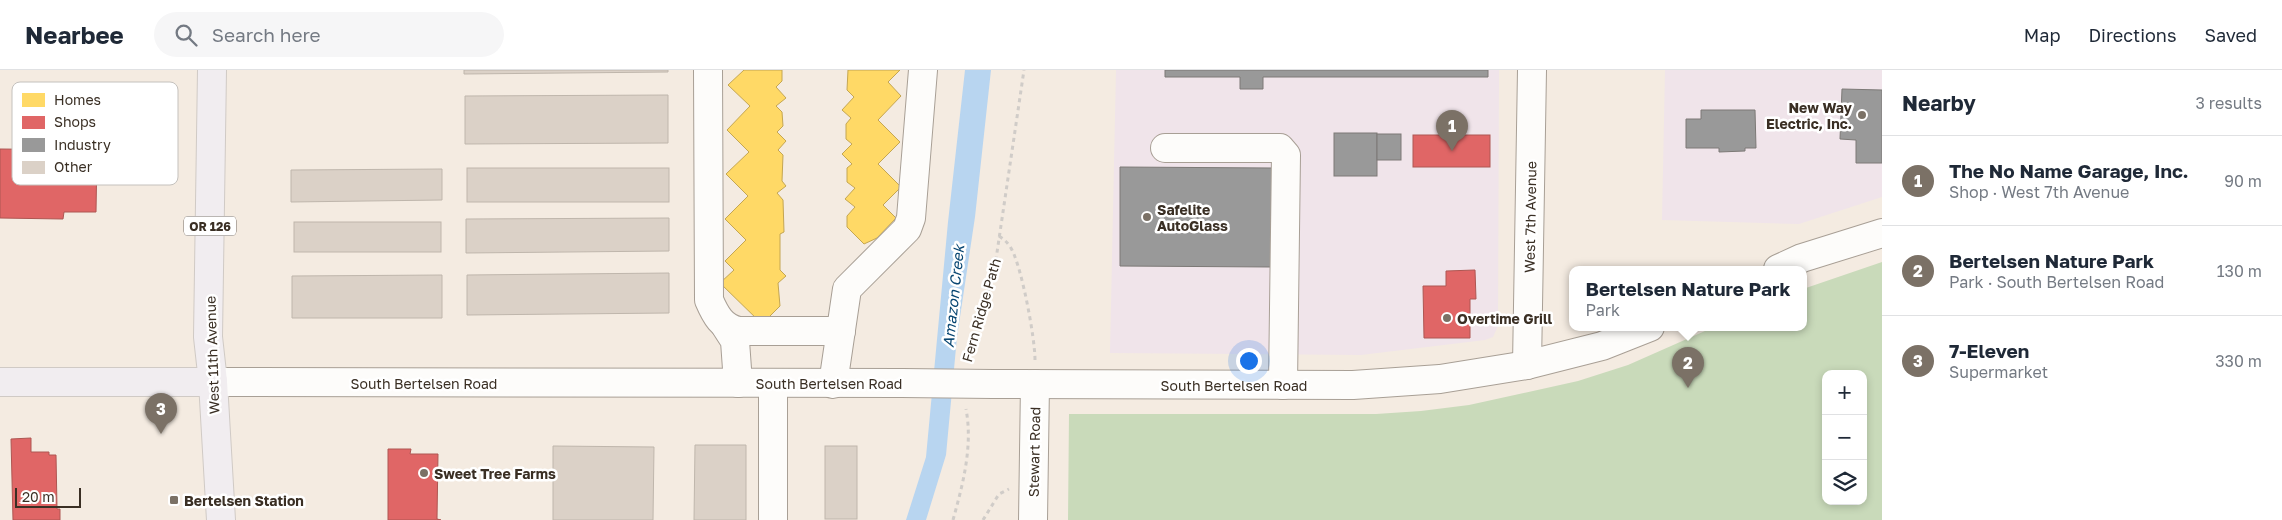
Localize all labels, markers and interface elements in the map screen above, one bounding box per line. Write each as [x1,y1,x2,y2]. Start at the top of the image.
search box [154,12,504,57]
text: Nearbee [25,20,124,49]
icon: search [172,21,200,49]
text: Search here [212,23,321,46]
text: Map [2024,24,2060,46]
text: Directions [2088,24,2176,46]
text: Saved [2204,24,2257,46]
legend [12,82,178,185]
text: Nearby [1902,90,1976,116]
text: Homes [54,91,101,108]
text: 3 results [2195,93,2262,113]
place label: New Way Electric, Inc. [1766,99,1853,132]
marker: New Way Electric, Inc. [1856,109,1868,121]
pin: 1 [1436,110,1468,151]
text: Shops [54,113,96,130]
text: Industry [54,136,111,153]
text: Other [54,158,93,175]
text: The No Name Garage, Inc. [1949,159,2189,182]
street label: West 7th Avenue [1521,161,1539,273]
text: 1 [1914,171,1922,191]
text: 90 m [2224,171,2262,191]
text: Shop · West 7th Avenue [1949,182,2129,202]
place label: Safelite AutoGlass [1157,201,1228,234]
marker: Safelite AutoGlass [1141,211,1153,223]
road number: OR 126 [184,216,236,236]
water label: Amazon Creek [939,242,968,348]
text: Bertelsen Nature Park [1949,249,2154,272]
street label: Fern Ridge Path [958,256,1004,364]
text: 2 [1913,261,1923,281]
text: 130 m [2217,261,2262,281]
popup [1569,266,1807,331]
text: Park · South Bertelsen Road [1949,272,2164,292]
text: Bertelsen Nature Park [1585,277,1791,300]
street label: West 11th Avenue [201,296,223,414]
text: Park [1585,300,1620,320]
place label: Overtime Grill [1457,310,1553,327]
marker: Overtime Grill [1441,312,1453,324]
text: 7-Eleven [1949,339,2029,362]
pin: 2 [1672,347,1704,388]
your location [1236,348,1262,374]
text: 3 [1913,351,1923,371]
text: 330 m [2215,351,2262,371]
text: Supermarket [1949,362,2048,382]
map controls [1822,370,1867,505]
button: + [1822,370,1867,415]
street label: South Bertelsen Road [351,375,497,392]
street label: South Bertelsen Road [756,375,902,392]
street label: South Bertelsen Road [1161,377,1307,394]
pin: 3 [145,393,177,434]
street label: Stewart Road [1025,407,1043,497]
button: − [1822,415,1867,460]
button: layers [1822,460,1867,505]
place label: Sweet Tree Farms [434,465,556,482]
marker: Sweet Tree Farms [418,467,430,479]
scale bar [15,485,81,508]
text: 20 m [22,488,55,505]
place label: Bertelsen Station [184,492,304,509]
marker: Bertelsen Station [168,494,180,506]

